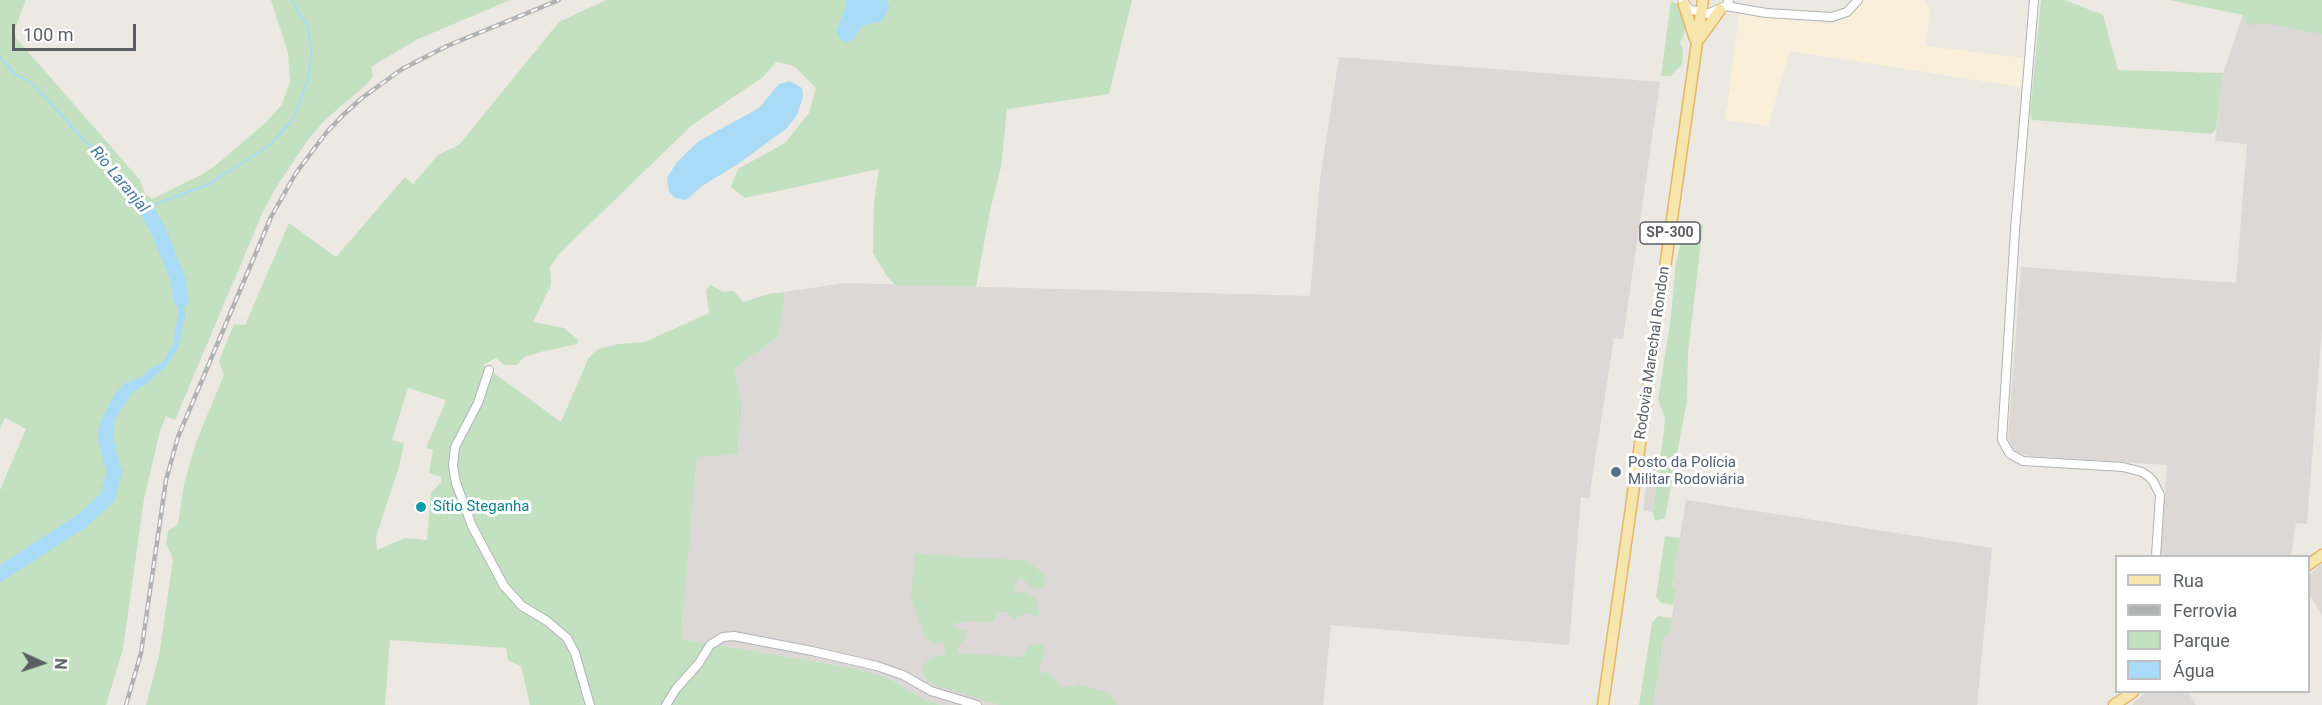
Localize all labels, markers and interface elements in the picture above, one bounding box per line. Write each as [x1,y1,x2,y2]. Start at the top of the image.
scale bar [15,12,140,50]
text: 100 m [23,24,74,45]
water label: Rio Laranjal [86,143,152,217]
road number: SP-300 [1640,222,1700,244]
street label: Rodovia Marechal Rondon [1632,265,1674,441]
place label: Posto da Polícia Militar Rodoviária [1628,454,1745,489]
marker: Posto da Polícia Militar Rodoviária [1609,465,1623,479]
place label: Sítio Steganha [433,498,530,516]
marker: Sítio Steganha [414,500,428,514]
legend [2115,555,2310,693]
text: Rua [2173,570,2204,591]
text: Ferrovia [2173,600,2237,621]
text: Parque [2173,630,2230,651]
north arrow [12,633,72,693]
text: N [51,658,70,670]
text: Água [2173,660,2215,681]

